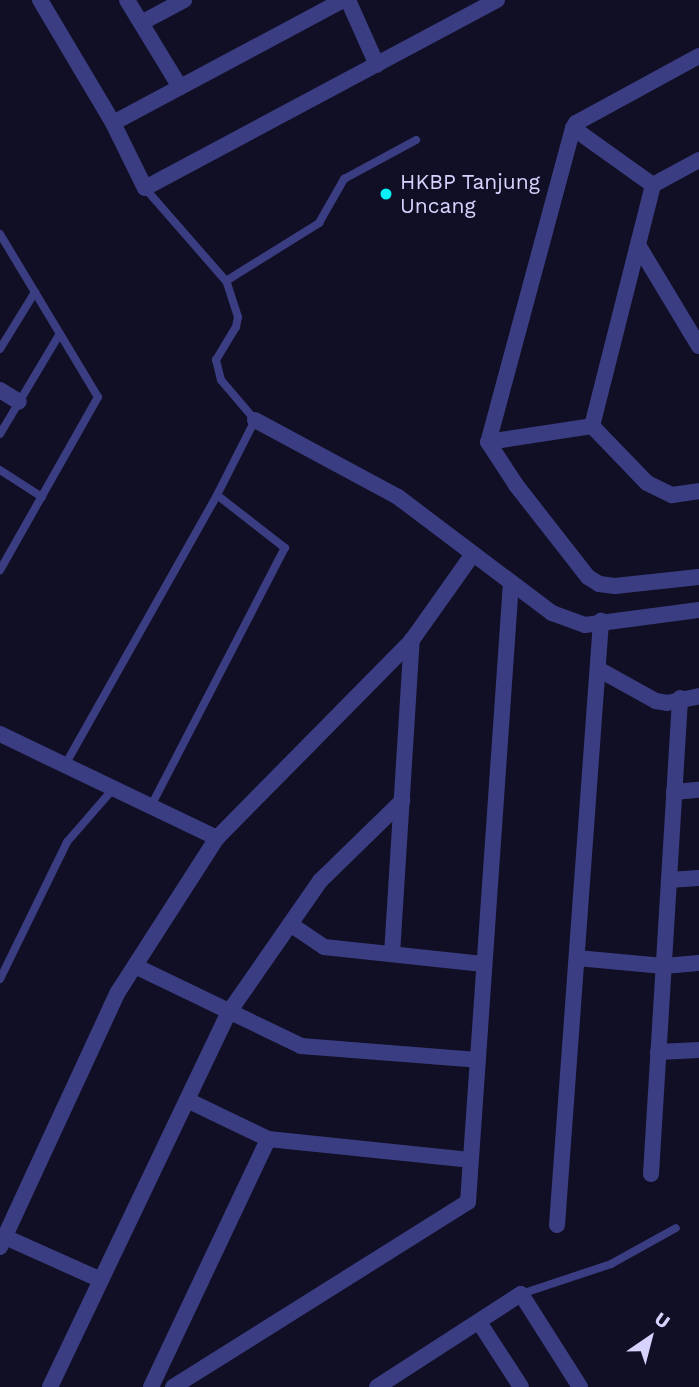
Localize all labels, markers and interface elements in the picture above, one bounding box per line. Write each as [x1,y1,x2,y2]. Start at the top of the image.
place label: HKBP Tanjung Uncang [400,169,541,219]
marker: HKBP Tanjung Uncang [378,186,394,202]
north arrow [615,1303,685,1373]
text: U [650,1307,674,1334]

